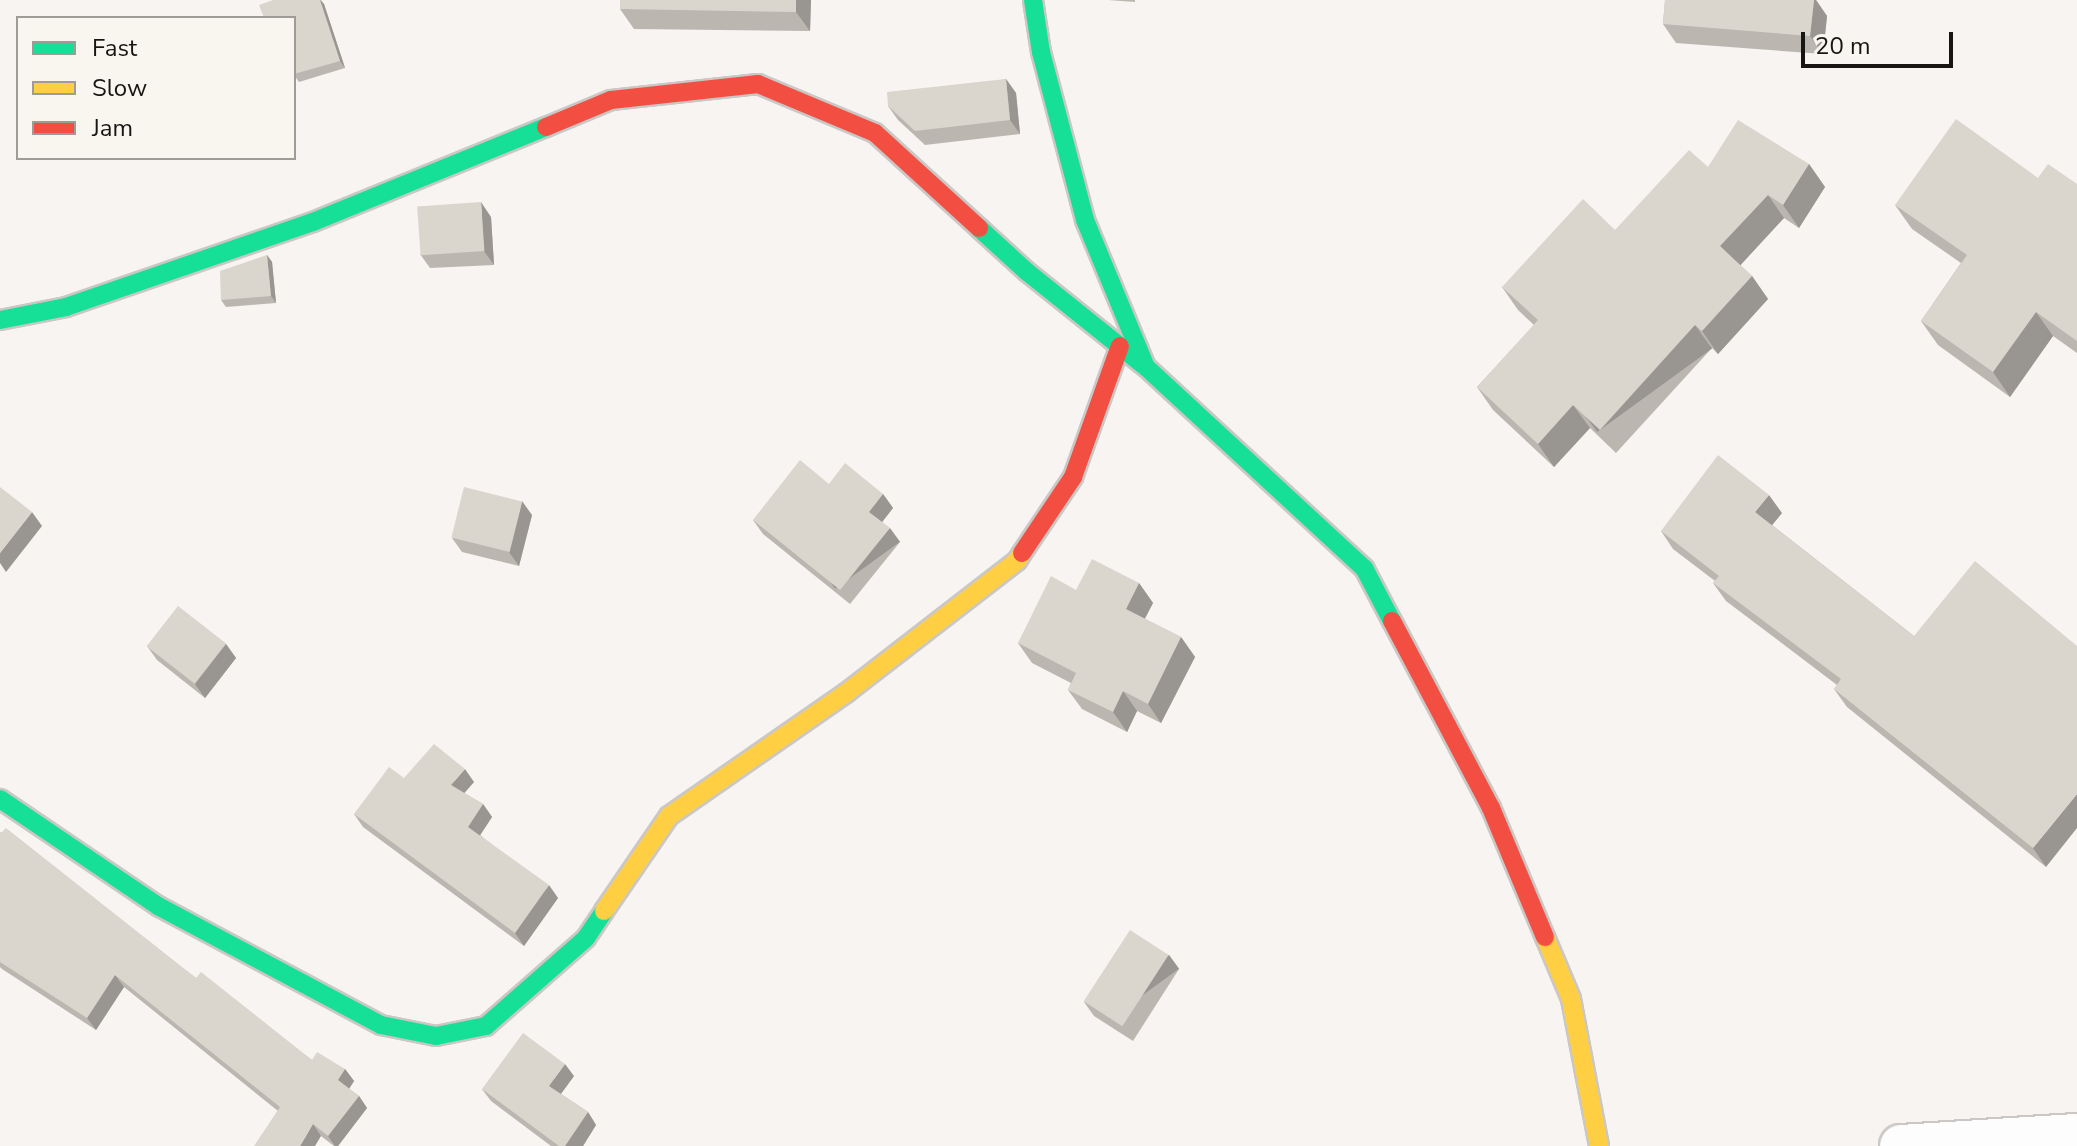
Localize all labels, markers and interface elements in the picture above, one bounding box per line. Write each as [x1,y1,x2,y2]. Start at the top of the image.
legend [16,16,296,160]
scale bar [1805,16,1957,66]
text: 20 m [1815,30,1871,62]
text: Fast [92,32,137,64]
text: Slow [92,72,147,104]
text: Jam [92,112,133,144]

